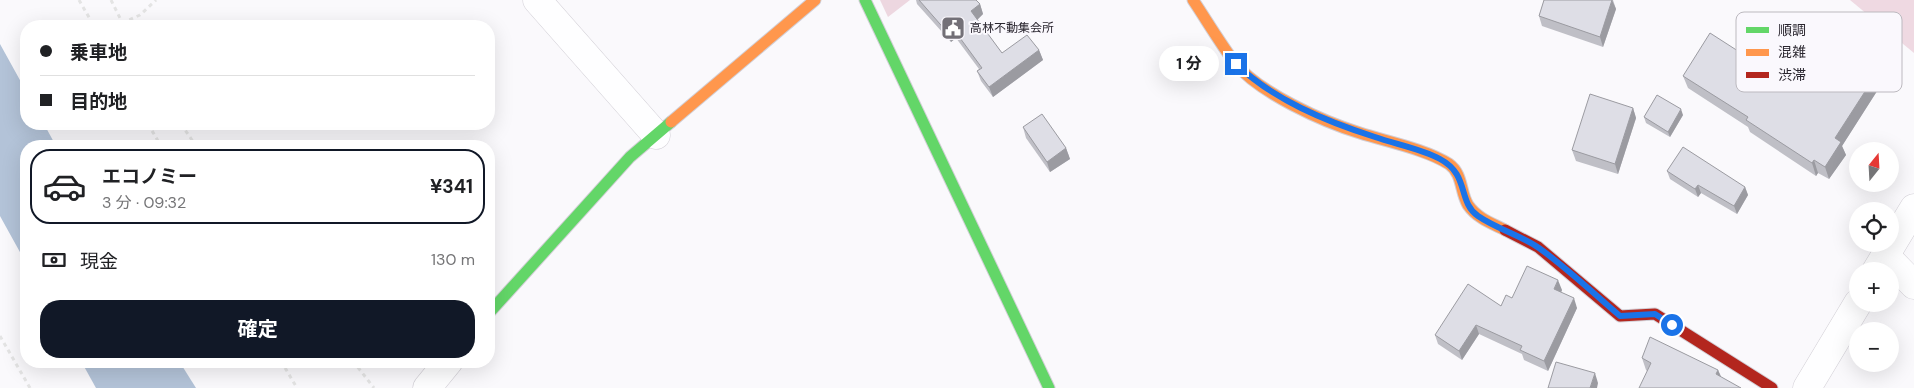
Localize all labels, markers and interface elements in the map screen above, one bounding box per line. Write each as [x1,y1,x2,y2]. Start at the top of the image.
legend [1736,12,1902,92]
public building icon: 高林不動集会所 [940,15,966,41]
place label: 高林不動集会所 [970,20,1054,36]
text: 順調 [1778,21,1806,39]
text: 乗車地 [70,40,127,65]
text: 混雑 [1778,43,1806,61]
callout: 1 分 [1158,46,1218,82]
text: 1 分 [1176,53,1202,74]
route end [1225,53,1247,75]
text: 渋滞 [1778,66,1806,84]
text: 目的地 [70,89,127,114]
north arrow [1849,142,1899,192]
map controls [1849,142,1899,372]
icon: car [42,164,87,209]
text: エコノミー [102,164,197,189]
text: ¥341 [430,174,473,199]
text: 3 分 · 09:32 [102,192,186,213]
button: locate [1849,202,1899,252]
icon: cash [40,246,68,274]
text: 現金 [80,249,118,274]
text: 130 m [431,249,475,270]
button: + [1849,262,1899,312]
button: 確定 [40,300,475,358]
route start [1661,314,1683,336]
button: − [1849,322,1899,372]

